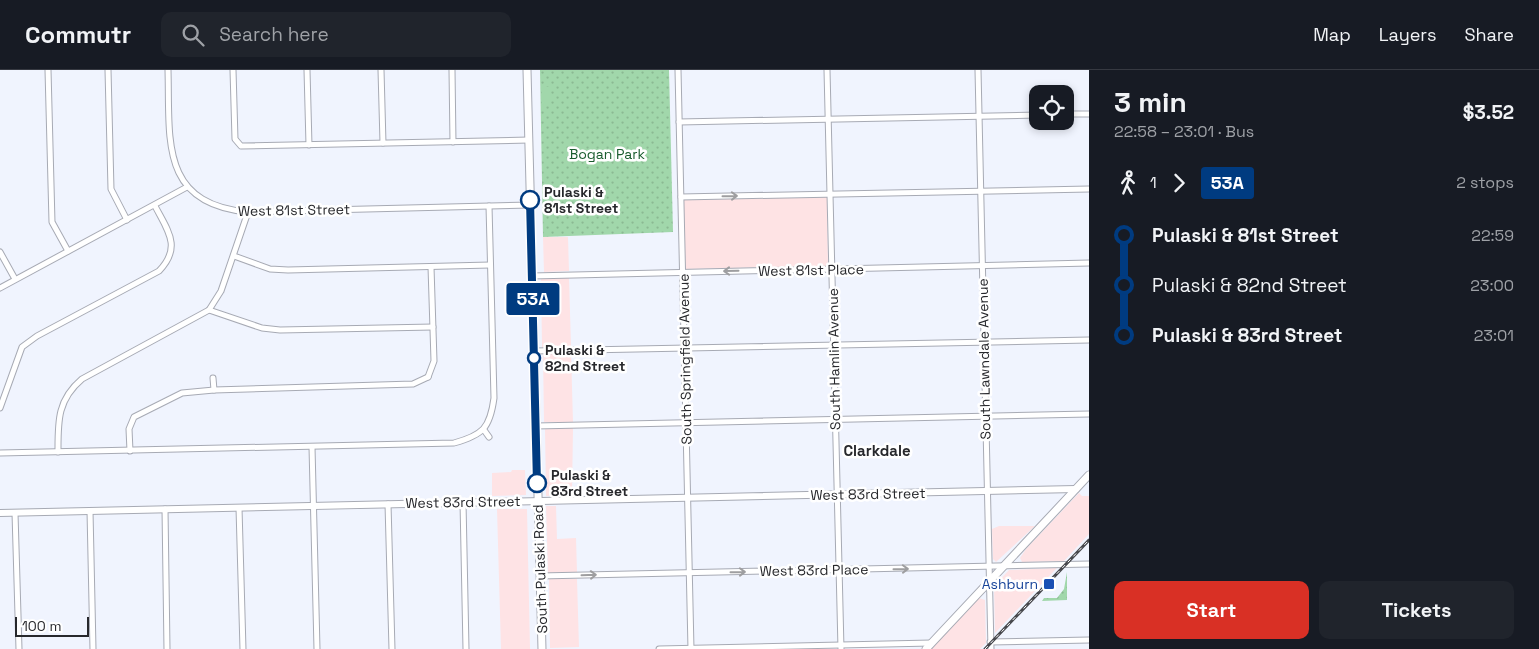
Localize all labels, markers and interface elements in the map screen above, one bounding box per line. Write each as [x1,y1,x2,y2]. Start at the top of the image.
search box [161,12,511,57]
text: Commutr [25,19,131,50]
icon: search [179,21,207,49]
text: Search here [219,22,329,47]
text: Map [1313,23,1351,46]
text: Layers [1379,23,1436,46]
text: Share [1464,23,1514,46]
text: 3 min [1114,84,1187,120]
map controls [1029,85,1074,130]
button: locate [1029,85,1074,130]
text: $3.52 [1463,100,1514,125]
text: 22:58 – 23:01 · Bus [1114,121,1254,142]
park label: Bogan Park [569,145,646,163]
icon: walk [1114,169,1142,197]
icon: forward [1165,169,1193,197]
text: 53A [1211,171,1244,194]
text: 1 [1150,172,1157,193]
text: 2 stops [1456,172,1514,193]
place label: Pulaski & 81st Street [544,183,618,217]
marker: Pulaski & 81st Street [520,190,540,210]
one-way arrow [721,191,737,201]
street label: West 81st Street [238,200,350,220]
text: Pulaski & 81st Street [1152,223,1339,248]
text: 22:59 [1471,225,1514,246]
street label: West 81st Place [758,260,864,280]
one-way arrow [723,267,739,276]
street label: South Springfield Avenue [675,273,695,445]
text: Pulaski & 82nd Street [1152,273,1347,298]
text: 23:00 [1470,275,1514,296]
street label: South Lawndale Avenue [974,278,994,440]
line badge: 53A [504,283,562,315]
text: 53A [516,287,550,310]
street label: South Hamlin Avenue [824,288,844,430]
text: Pulaski & 83rd Street [1152,323,1342,348]
text: 23:01 [1474,325,1514,346]
place label: Pulaski & 82nd Street [545,341,625,375]
marker: Pulaski & 82nd Street [527,351,541,365]
district label: Clarkdale [843,441,911,460]
place label: Pulaski & 83rd Street [551,466,628,500]
marker: Pulaski & 83rd Street [527,473,547,493]
street label: West 83rd Street [810,484,926,504]
street label: West 83rd Street [405,492,521,512]
street label: South Pulaski Road [529,504,551,634]
street label: West 83rd Place [759,560,869,580]
one-way arrow [892,564,908,574]
one-way arrow [730,567,746,577]
one-way arrow [580,571,596,580]
place label: Ashburn [982,575,1038,593]
marker: Ashburn [1042,577,1056,591]
button: Start [1114,581,1309,639]
button: Tickets [1319,581,1514,639]
scale bar [15,614,89,637]
text: 100 m [22,617,61,635]

